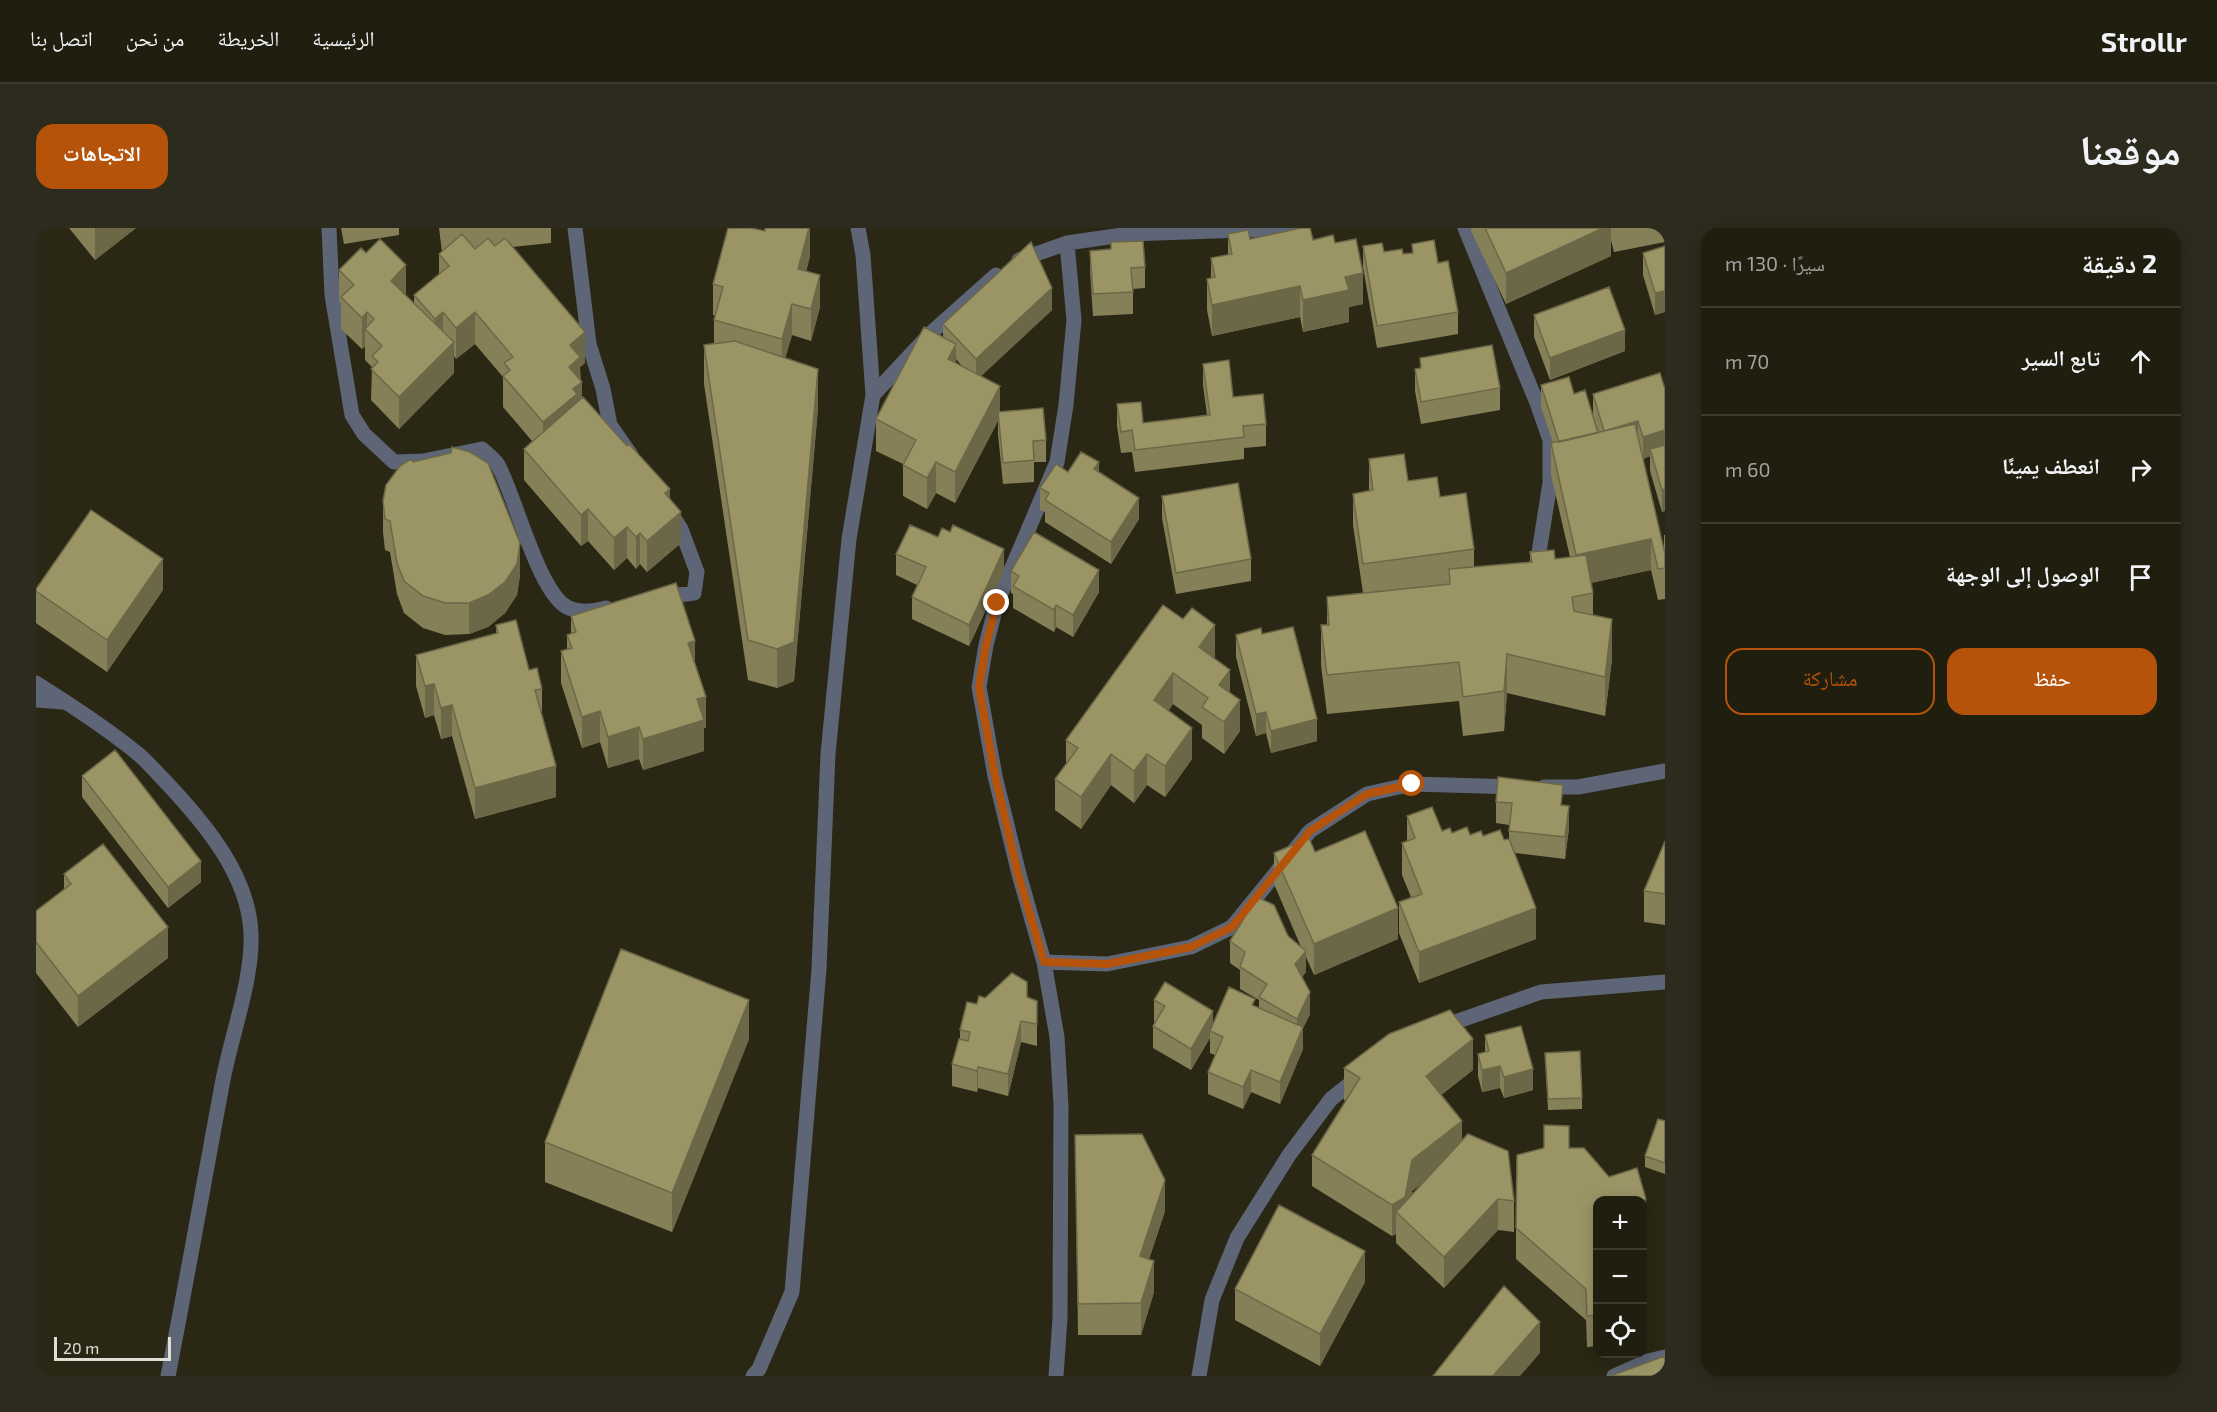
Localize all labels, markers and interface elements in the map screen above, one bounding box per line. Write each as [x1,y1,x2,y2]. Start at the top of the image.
text: Strollr [2101,24,2187,58]
text: اتصل بنا [30,25,93,50]
text: من نحن [126,25,184,50]
text: الخريطة [217,25,279,50]
text: الرئيسية [312,25,375,50]
text: موقعنا [2080,123,2181,173]
button: الاتجاهات [36,124,168,189]
text: 2 دقيقة [2082,247,2157,278]
text: سيرًا · 130 m [1725,251,1825,275]
text: تابع السير [2022,344,2100,370]
icon: ahead [2124,345,2157,378]
text: 70 m [1725,349,1769,373]
text: انعطف يمينًا [2002,452,2100,478]
icon: right [2124,453,2157,486]
text: 60 m [1725,457,1771,481]
text: الوصول إلى الوجهة [1946,560,2100,586]
icon: arrive [2124,561,2157,594]
route end [983,589,1009,615]
button: مشاركة [1725,648,1935,715]
button: حفظ [1947,648,2157,715]
route start [1398,770,1424,796]
map controls [1593,1196,1647,1358]
button: + [1593,1196,1647,1250]
button: − [1593,1250,1647,1304]
button: locate [1593,1304,1647,1358]
scale bar [54,1334,171,1362]
text: 20 m [63,1338,99,1357]

